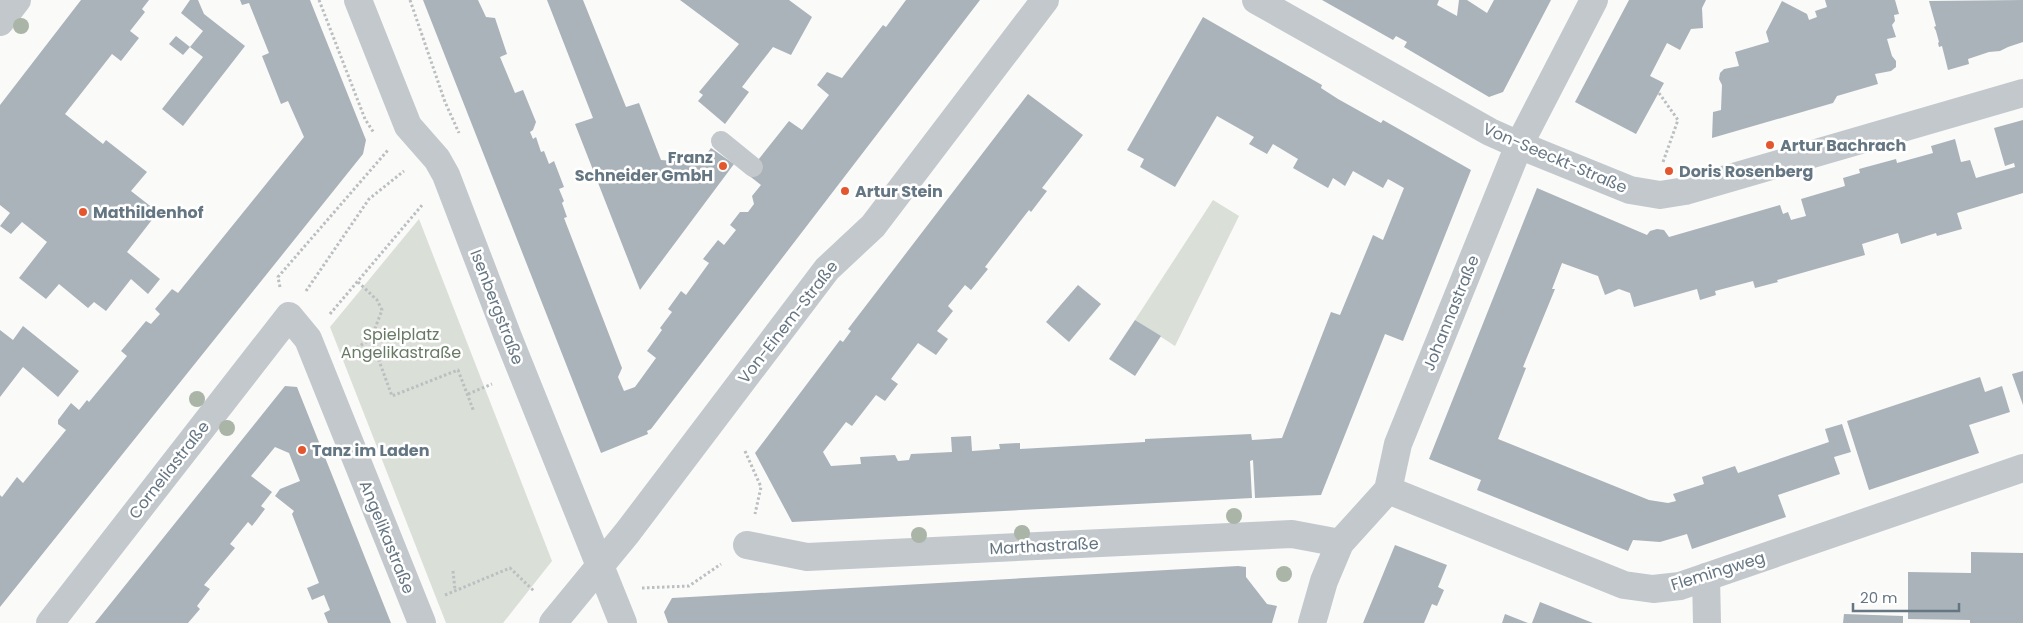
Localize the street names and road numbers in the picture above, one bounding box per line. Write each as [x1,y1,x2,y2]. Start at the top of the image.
street label: Von-Seeckt-Straße [1479,117,1631,199]
street label: Isenbergstraße [464,246,530,368]
street label: Johannastraße [1417,252,1485,374]
street label: Von-Einem-Straße [733,256,843,388]
street label: Corneliastraße [123,416,215,524]
street label: Angelikastraße [354,477,420,597]
street label: Marthastraße [989,532,1099,560]
street label: Flemingweg [1668,546,1768,596]

